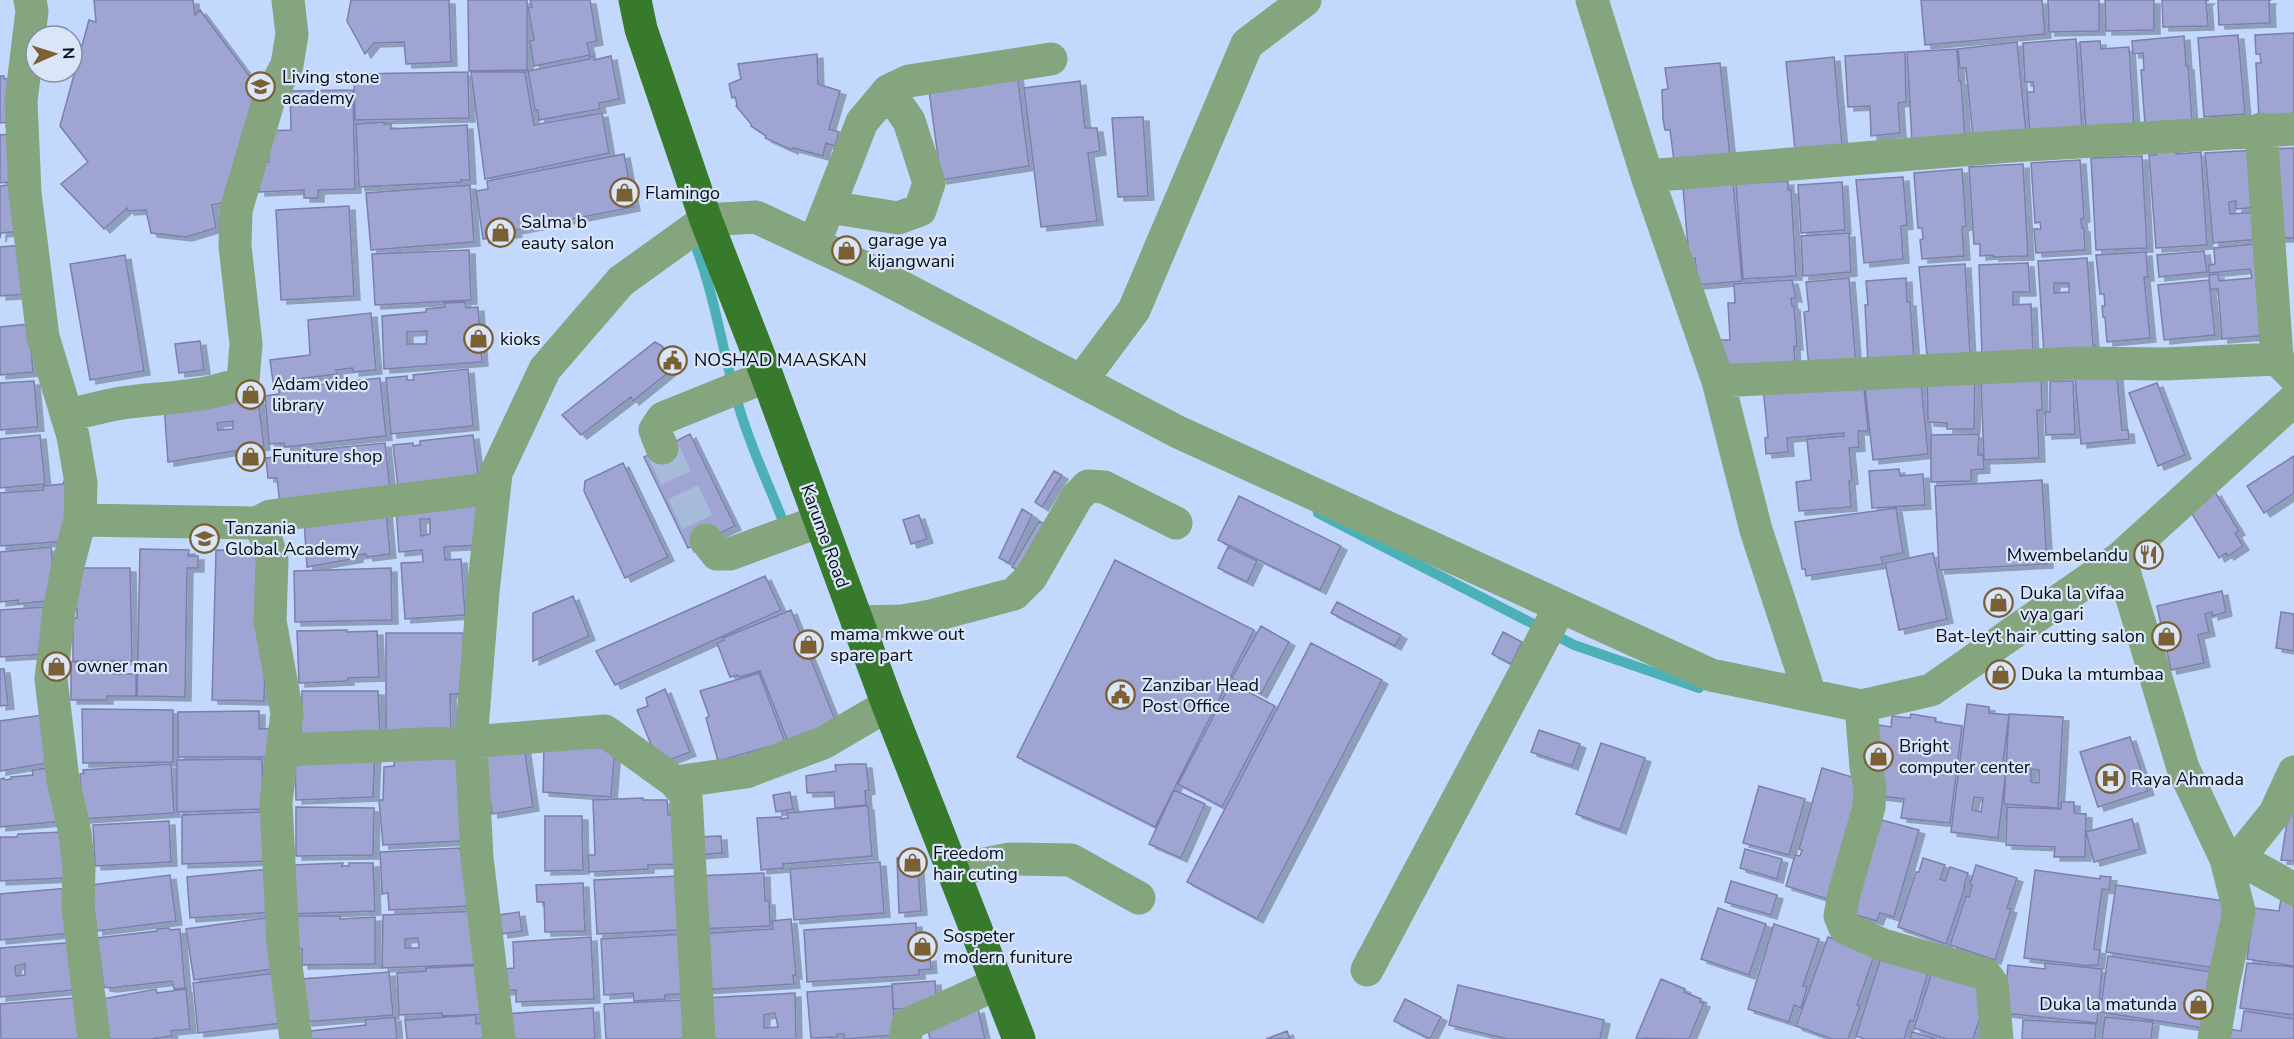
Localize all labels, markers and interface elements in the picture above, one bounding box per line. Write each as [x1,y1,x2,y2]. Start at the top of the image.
north arrow [24,24,84,84]
text: N [57,47,79,60]
place label: Living stone academy [282,65,379,110]
school or university icon: Living stone academy [245,71,277,103]
shop icon: Flamingo [608,177,640,209]
place label: Flamingo [645,181,720,205]
place label: Salma b eauty salon [521,210,614,255]
shop icon: Salma b eauty salon [484,216,516,248]
place label: garage ya kijangwani [868,228,955,273]
shop icon: garage ya kijangwani [831,234,863,266]
shop icon: kioks [463,323,495,355]
place label: kioks [500,327,541,351]
public building icon: NOSHAD MAASKAN [657,344,689,376]
place label: NOSHAD MAASKAN [694,348,867,372]
place label: Adam video library [272,372,369,417]
shop icon: Adam video library [235,378,267,410]
shop icon: Funiture shop [235,440,267,472]
place label: Funiture shop [272,444,382,468]
street label: Karume Road [795,481,855,591]
place label: Tanzania Global Academy [225,516,360,561]
school or university icon: Tanzania Global Academy [188,522,220,554]
restaurant icon: Mwembelandu [2133,539,2165,571]
place label: Mwembelandu [2007,543,2128,567]
place label: Duka la vifaa vya gari [2020,581,2124,626]
shop icon: Duka la vifaa vya gari [1983,587,2015,619]
shop icon: Bat-leyt hair cutting salon [2150,620,2182,652]
place label: mama mkwe out spare part [830,622,965,667]
place label: Bat-leyt hair cutting salon [1935,624,2145,648]
shop icon: mama mkwe out spare part [793,628,825,660]
shop icon: owner man [40,650,72,682]
place label: owner man [77,654,168,678]
shop icon: Duka la mtumbaa [1984,658,2016,690]
place label: Duka la mtumbaa [2021,662,2164,686]
place label: Zanzibar Head Post Office [1142,673,1259,718]
public building icon: Zanzibar Head Post Office [1105,679,1137,711]
place label: Bright computer center [1899,734,2031,779]
shop icon: Bright computer center [1862,740,1894,772]
hospital icon: Raya Ahmada [2094,763,2126,795]
place label: Raya Ahmada [2131,767,2244,791]
place label: Freedom hair cuting [933,841,1018,886]
shop icon: Freedom hair cuting [896,847,928,879]
place label: Sospeter modern funiture [943,924,1073,969]
shop icon: Sospeter modern funiture [906,930,938,962]
shop icon: Duka la matunda [2182,988,2214,1020]
place label: Duka la matunda [2039,992,2177,1016]

